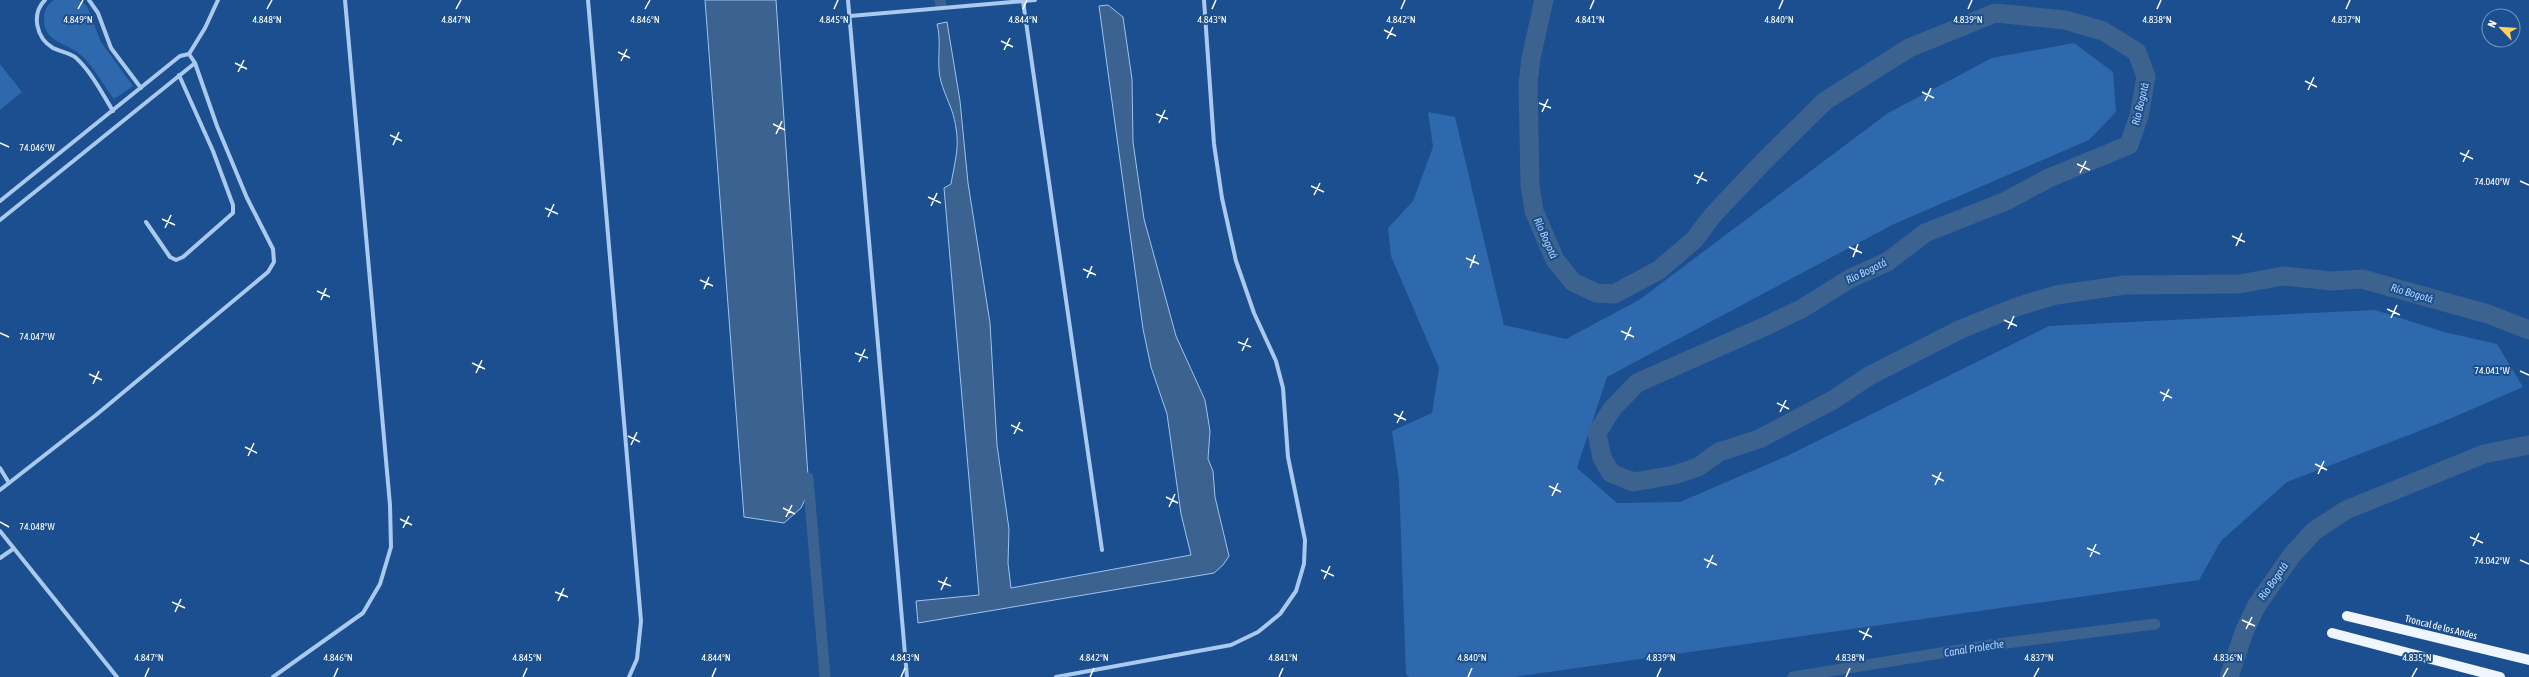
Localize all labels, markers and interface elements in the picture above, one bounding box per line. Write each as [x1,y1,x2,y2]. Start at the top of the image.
north arrow [2481,8,2521,48]
text: 4.849°N [63,14,93,25]
text: 4.848°N [252,14,282,25]
text: 4.847°N [441,14,471,25]
text: 4.846°N [630,14,660,25]
text: 4.845°N [819,14,849,25]
text: 4.844°N [1008,14,1038,25]
text: 4.843°N [1197,14,1227,25]
text: 4.842°N [1386,14,1416,25]
text: 4.841°N [1575,14,1605,25]
text: 4.840°N [1764,14,1794,25]
text: 4.839°N [1953,14,1983,25]
text: 4.838°N [2142,14,2172,25]
text: 4.837°N [2331,14,2361,25]
text: N [2485,18,2499,29]
water label: Río Bogotá [2129,82,2151,126]
text: 74.046°W [19,142,55,153]
text: 74.040°W [2474,176,2510,187]
water label: Río Bogotá [1532,216,1560,260]
water label: Río Bogotá [1844,256,1888,286]
water label: Río Bogotá [2389,281,2435,305]
text: 74.047°W [19,331,55,342]
text: 74.041°W [2474,365,2510,376]
text: 74.048°W [19,521,55,532]
text: 74.042°W [2474,555,2510,566]
water label: Río Bogotá [2256,560,2290,602]
street label: Troncal de los Andes [2404,613,2479,641]
water label: Canal Proleche [1943,637,2005,659]
text: 4.847°N [134,652,164,663]
text: 4.846°N [323,652,353,663]
text: 4.845°N [512,652,542,663]
text: 4.844°N [701,652,731,663]
text: 4.843°N [890,652,920,663]
text: 4.842°N [1079,652,1109,663]
text: 4.841°N [1268,652,1298,663]
text: 4.840°N [1457,652,1487,663]
text: 4.839°N [1646,652,1676,663]
text: 4.838°N [1835,652,1865,663]
text: 4.837°N [2024,652,2054,663]
text: 4.836°N [2213,652,2243,663]
text: 4.835°N [2402,652,2432,663]

